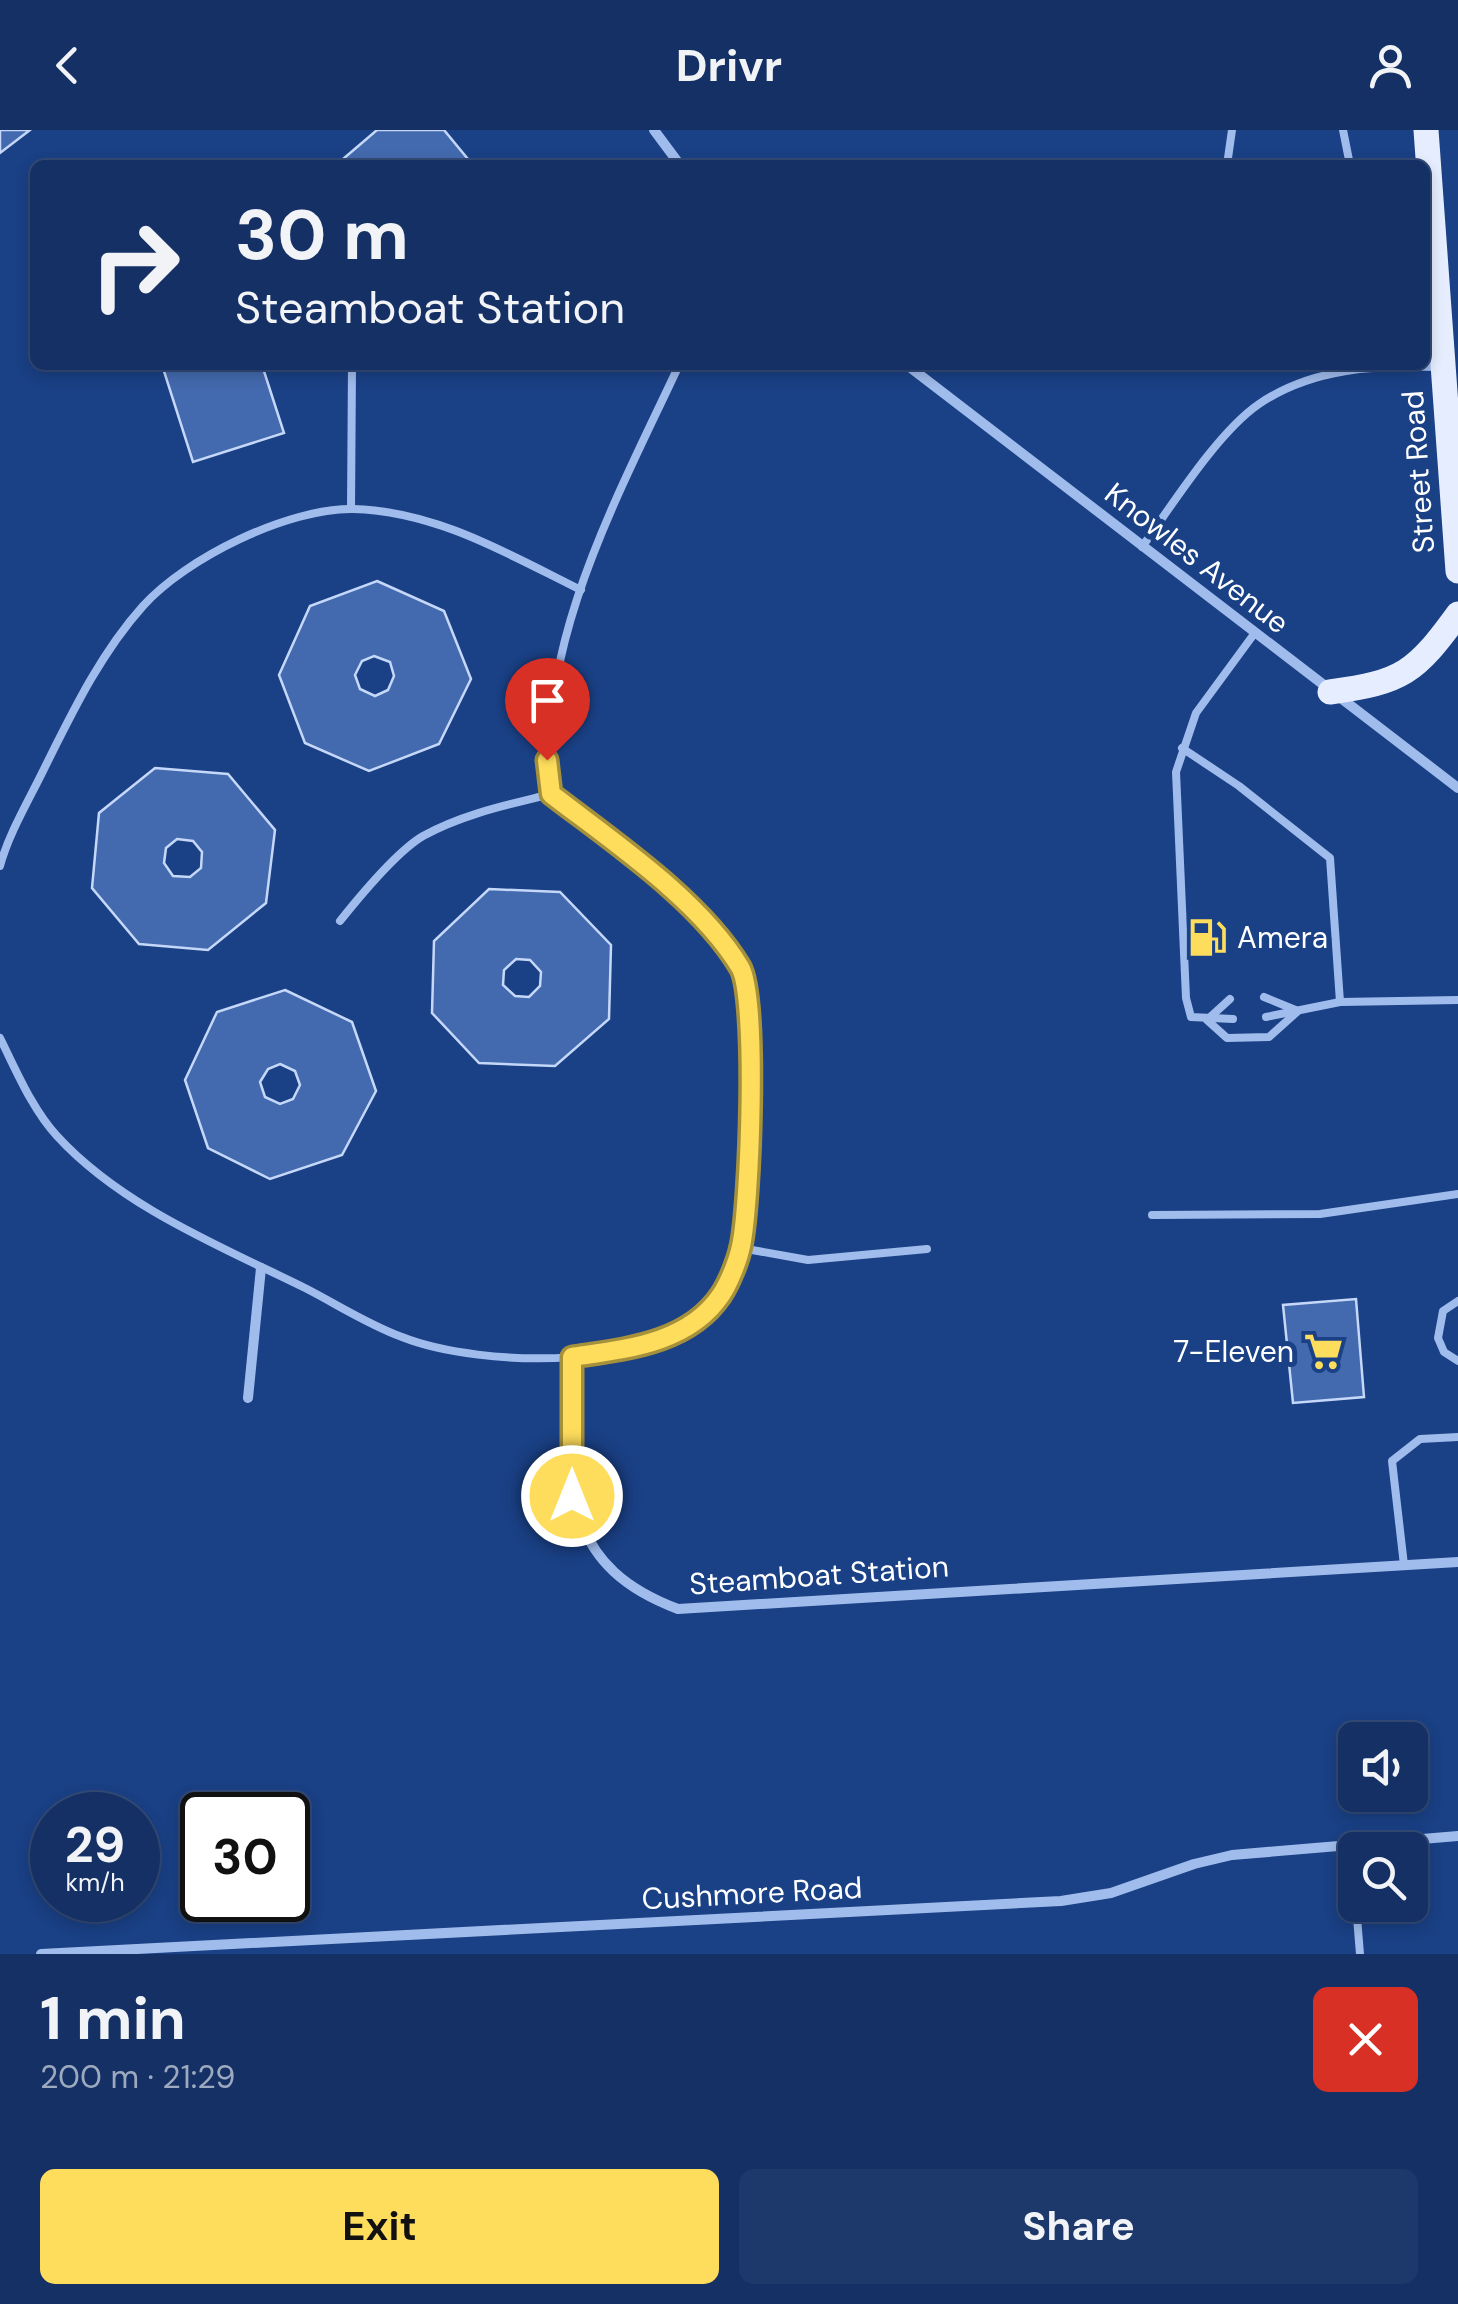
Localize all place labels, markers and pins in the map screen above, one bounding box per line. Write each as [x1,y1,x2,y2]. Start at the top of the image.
pin [505,658,590,761]
fuel station icon: Amera [1186,916,1228,958]
place label: Amera [1237,918,1328,957]
supermarket icon: 7-Eleven [1303,1330,1345,1372]
place label: 7-Eleven [1173,1332,1294,1371]

